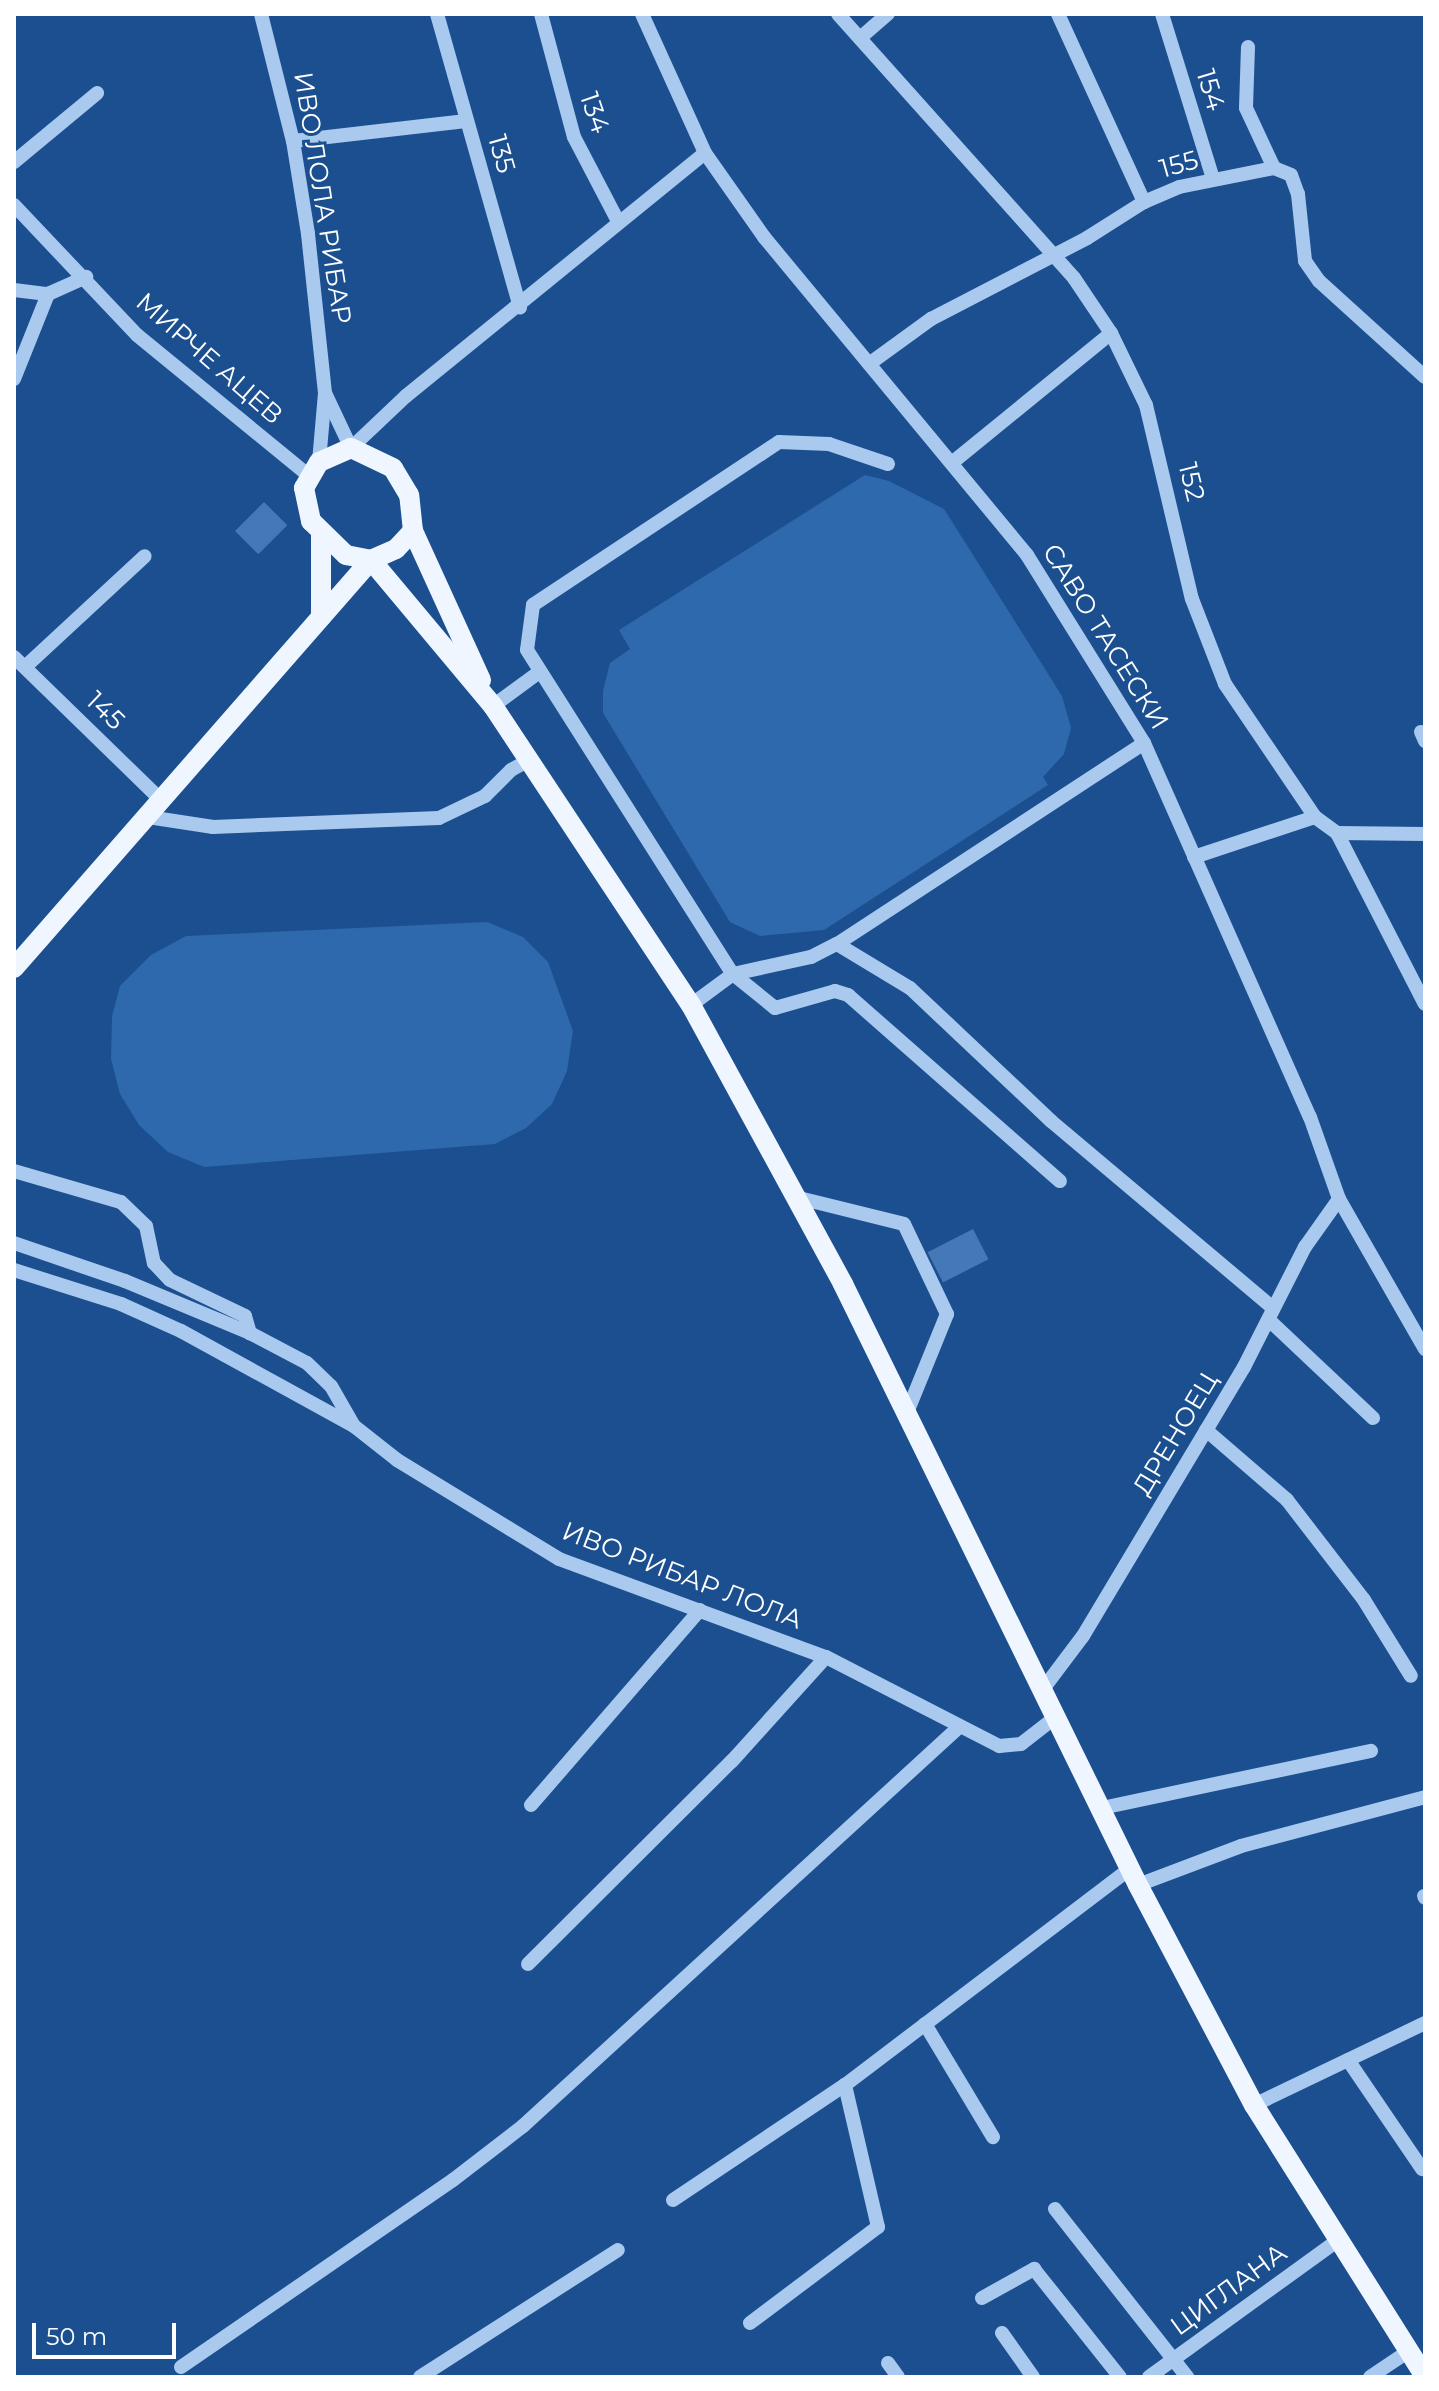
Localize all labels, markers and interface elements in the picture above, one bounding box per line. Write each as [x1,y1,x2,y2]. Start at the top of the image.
street label: 154 [1189,66,1231,114]
street label: ИВО ЛОЛА РИБАР [287,70,357,326]
street label: 134 [573,88,615,138]
street label: 135 [481,131,521,177]
street label: 155 [1156,145,1202,185]
street label: МИРЧЕ АЦЕВ [129,287,289,431]
street label: 152 [1171,459,1211,505]
street label: САВО ТАСЕСКИ [1035,538,1175,736]
street label: 145 [79,685,131,737]
street label: ДРЕНОЕЦ [1127,1367,1225,1501]
street label: ИВО РИБАР ЛОЛА [558,1516,806,1636]
street label: ЦИГЛАНА [1165,2237,1293,2343]
scale bar [36,2307,180,2357]
text: 50 m [46,2322,107,2351]

